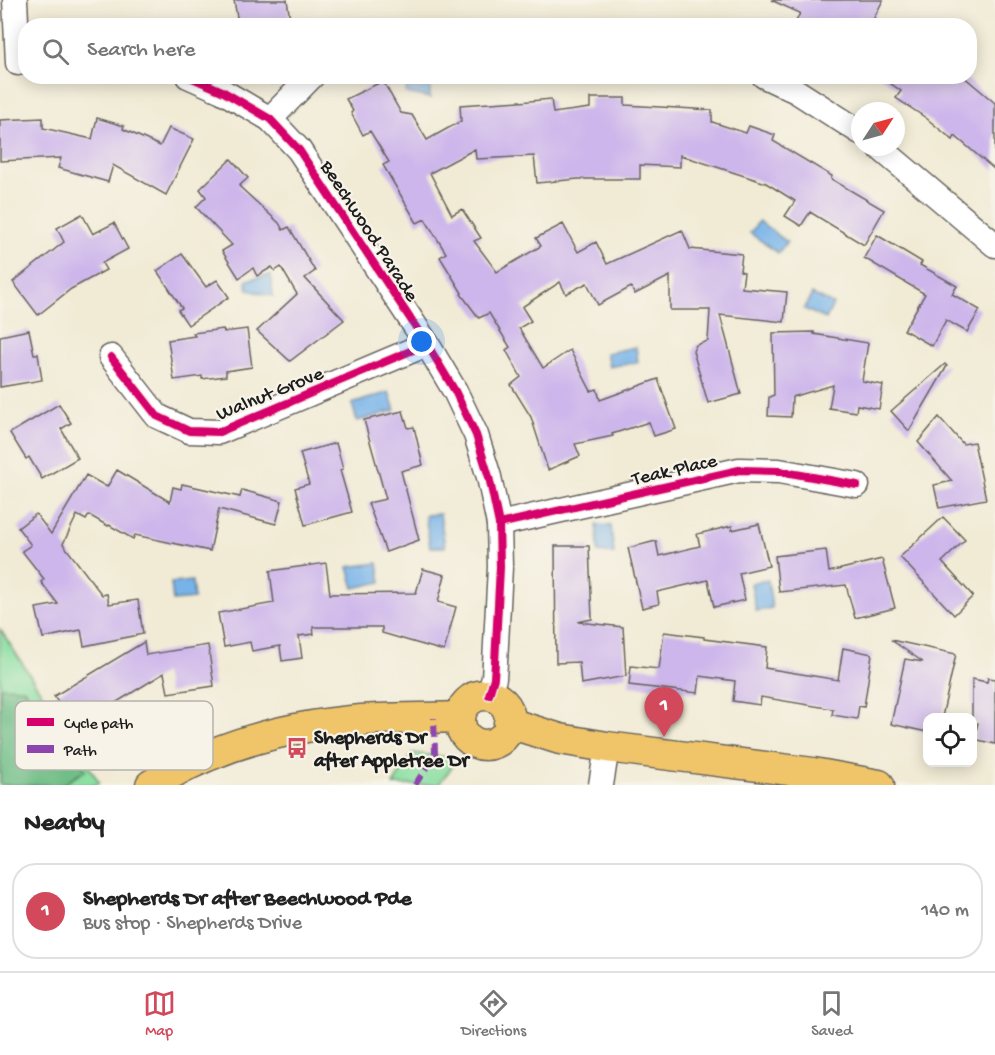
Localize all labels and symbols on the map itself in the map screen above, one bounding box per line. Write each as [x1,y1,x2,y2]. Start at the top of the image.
north arrow [851,102,905,156]
street label: Beechwood Parade [313,156,423,307]
your location [407,327,436,356]
street label: Walnut Grove [213,363,328,427]
street label: Teak Place [629,450,720,493]
pin: 1 [644,688,684,737]
legend [15,701,213,770]
text: Cycle path [64,716,134,735]
place label: Shepherds Dr after Appletree Dr [313,728,470,774]
bus stop icon: Shepherds Dr after Appletree Dr [285,736,309,760]
text: Path [63,743,97,762]

